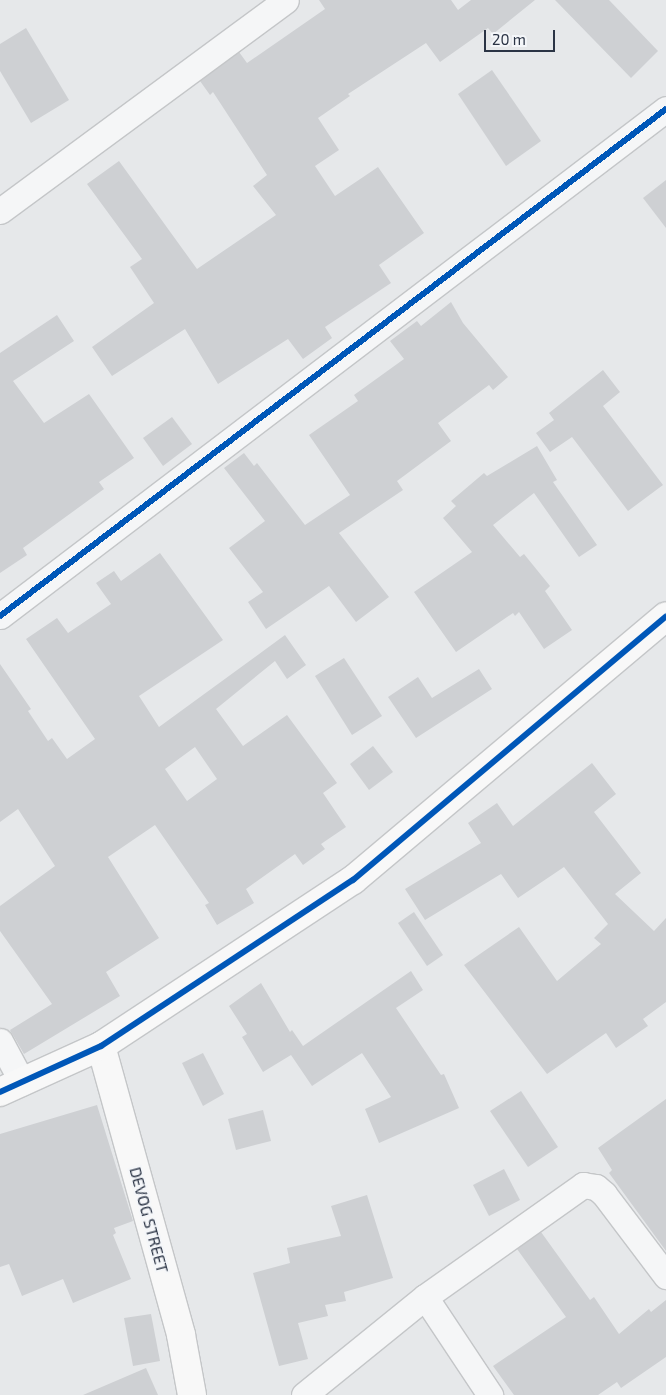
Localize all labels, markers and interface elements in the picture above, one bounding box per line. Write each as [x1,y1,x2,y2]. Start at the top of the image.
scale bar [486,20,557,52]
text: 20 m [492,30,526,48]
street label: DEVOG STREET [126,1165,172,1275]

